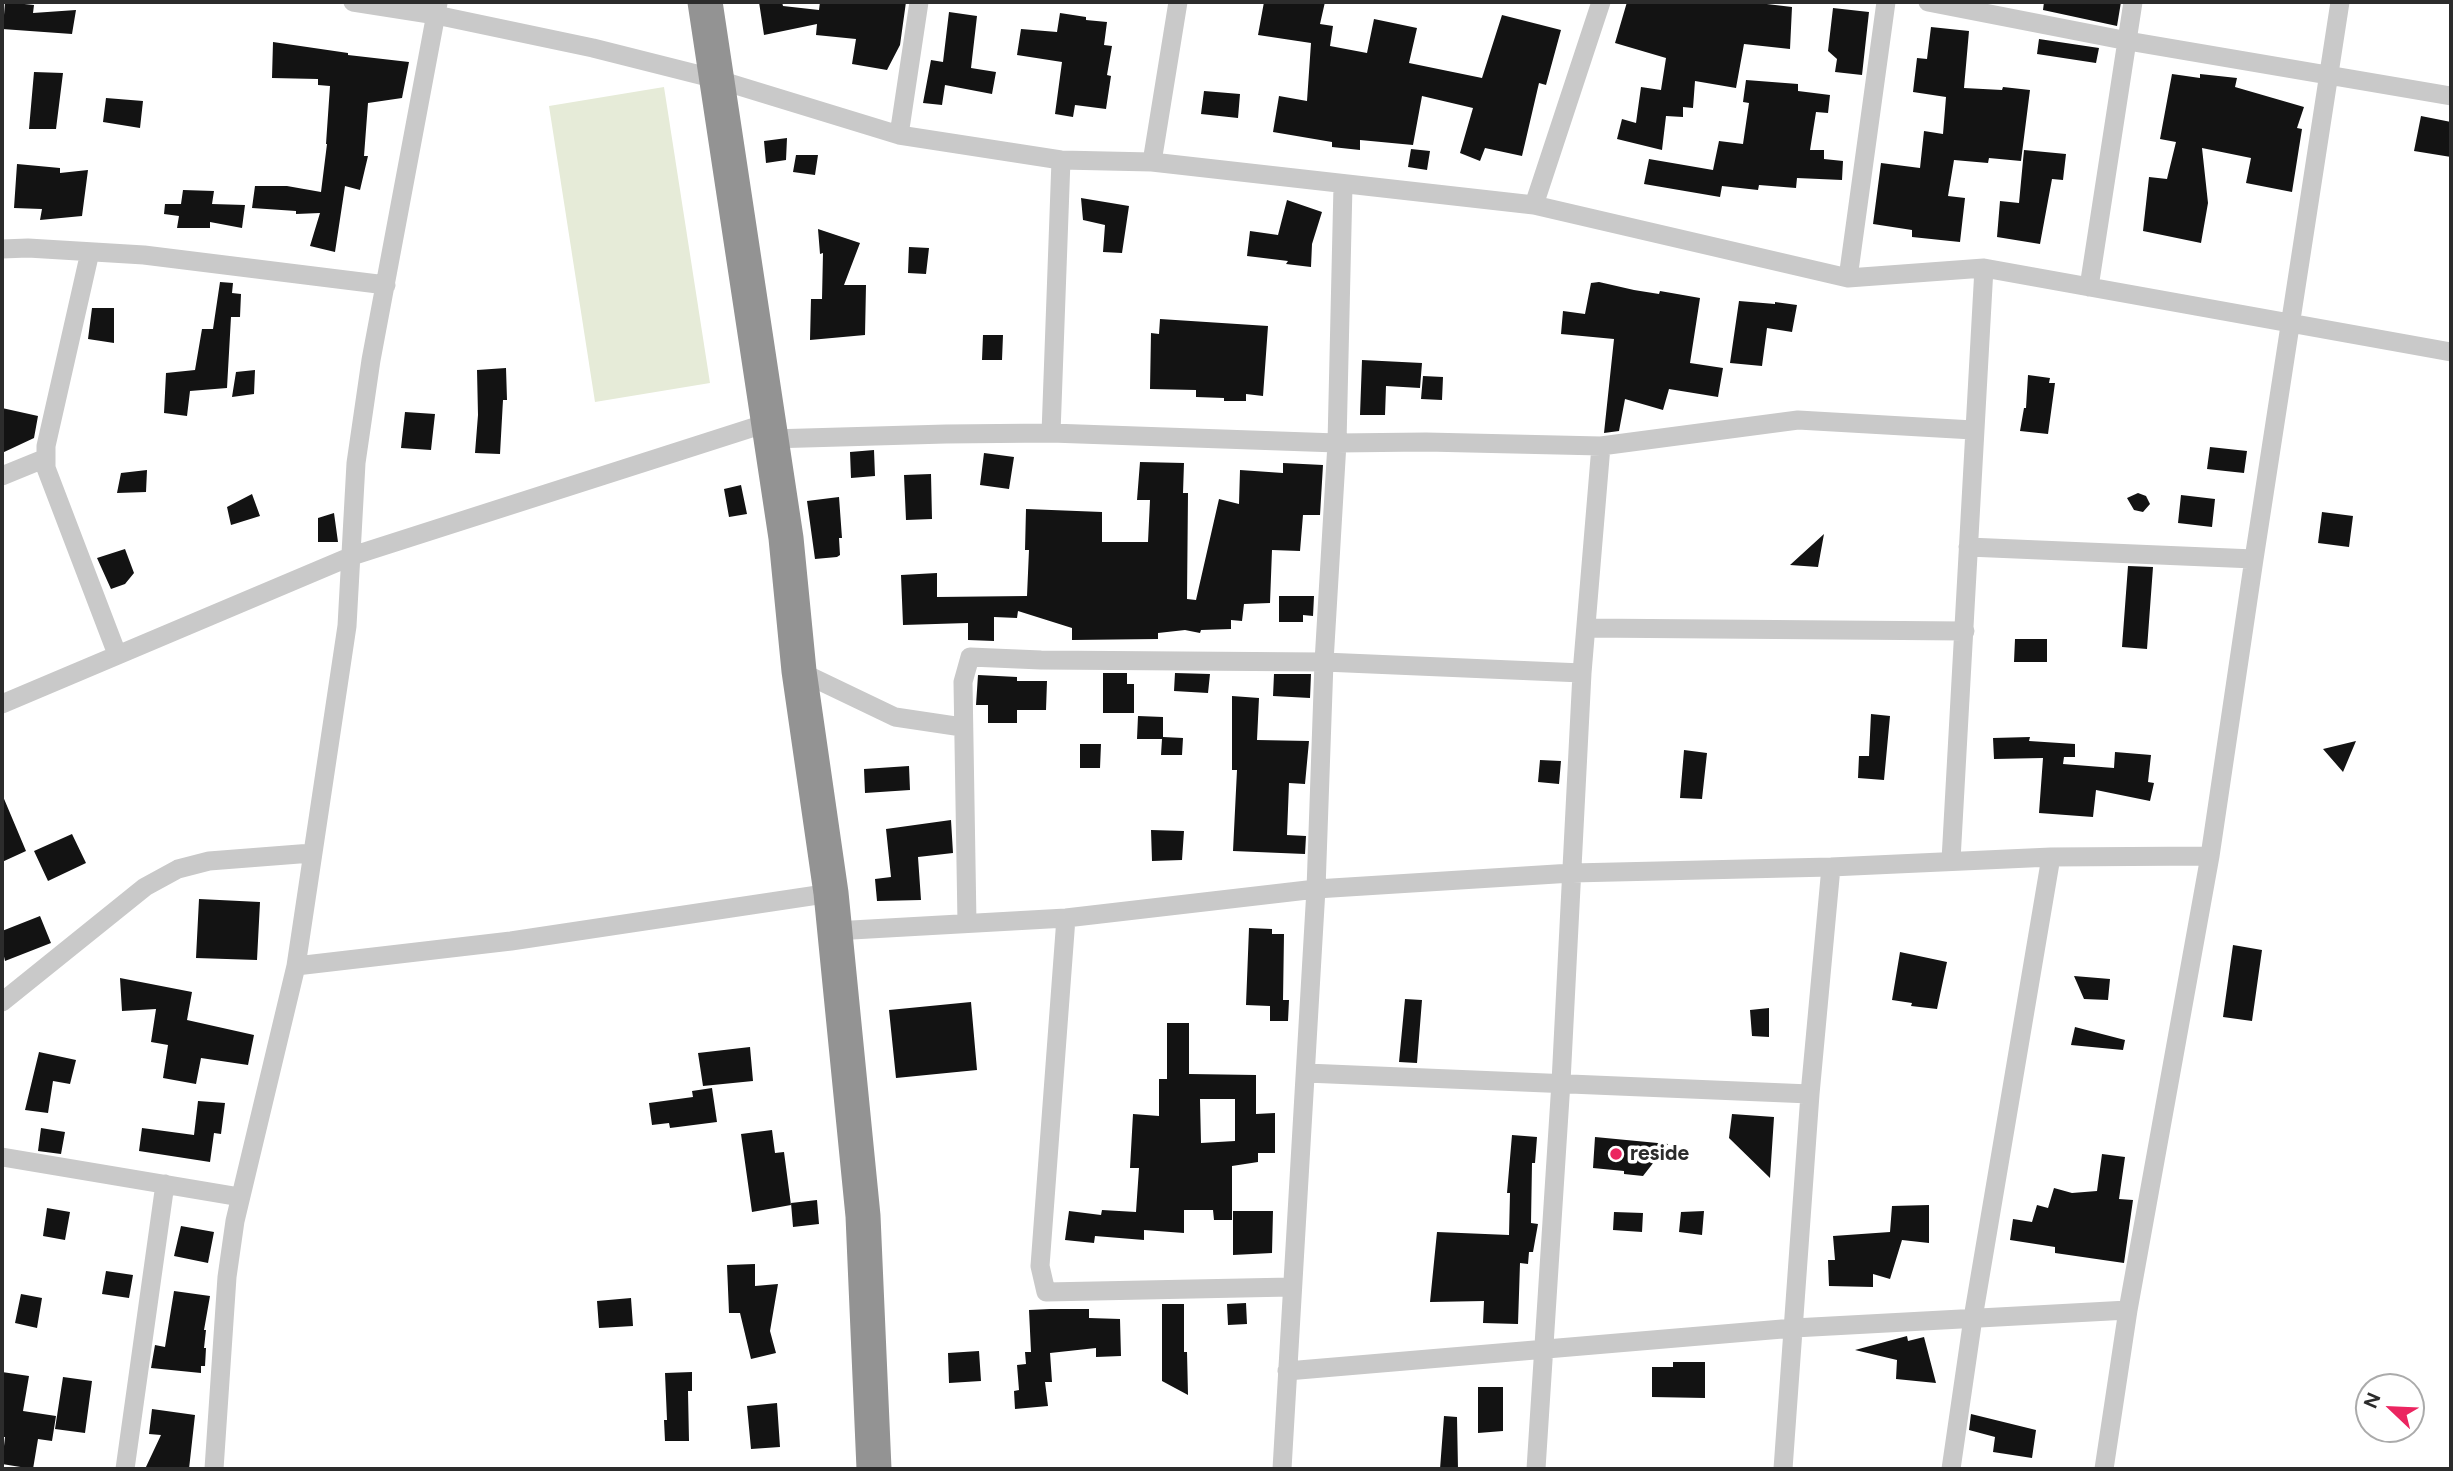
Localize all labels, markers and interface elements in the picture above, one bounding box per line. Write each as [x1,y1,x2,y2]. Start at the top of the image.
place label: reside [1630,1141,1689,1167]
marker: reside [1608,1146,1624,1162]
north arrow [2355,1373,2425,1443]
text: N [2359,1389,2386,1412]

